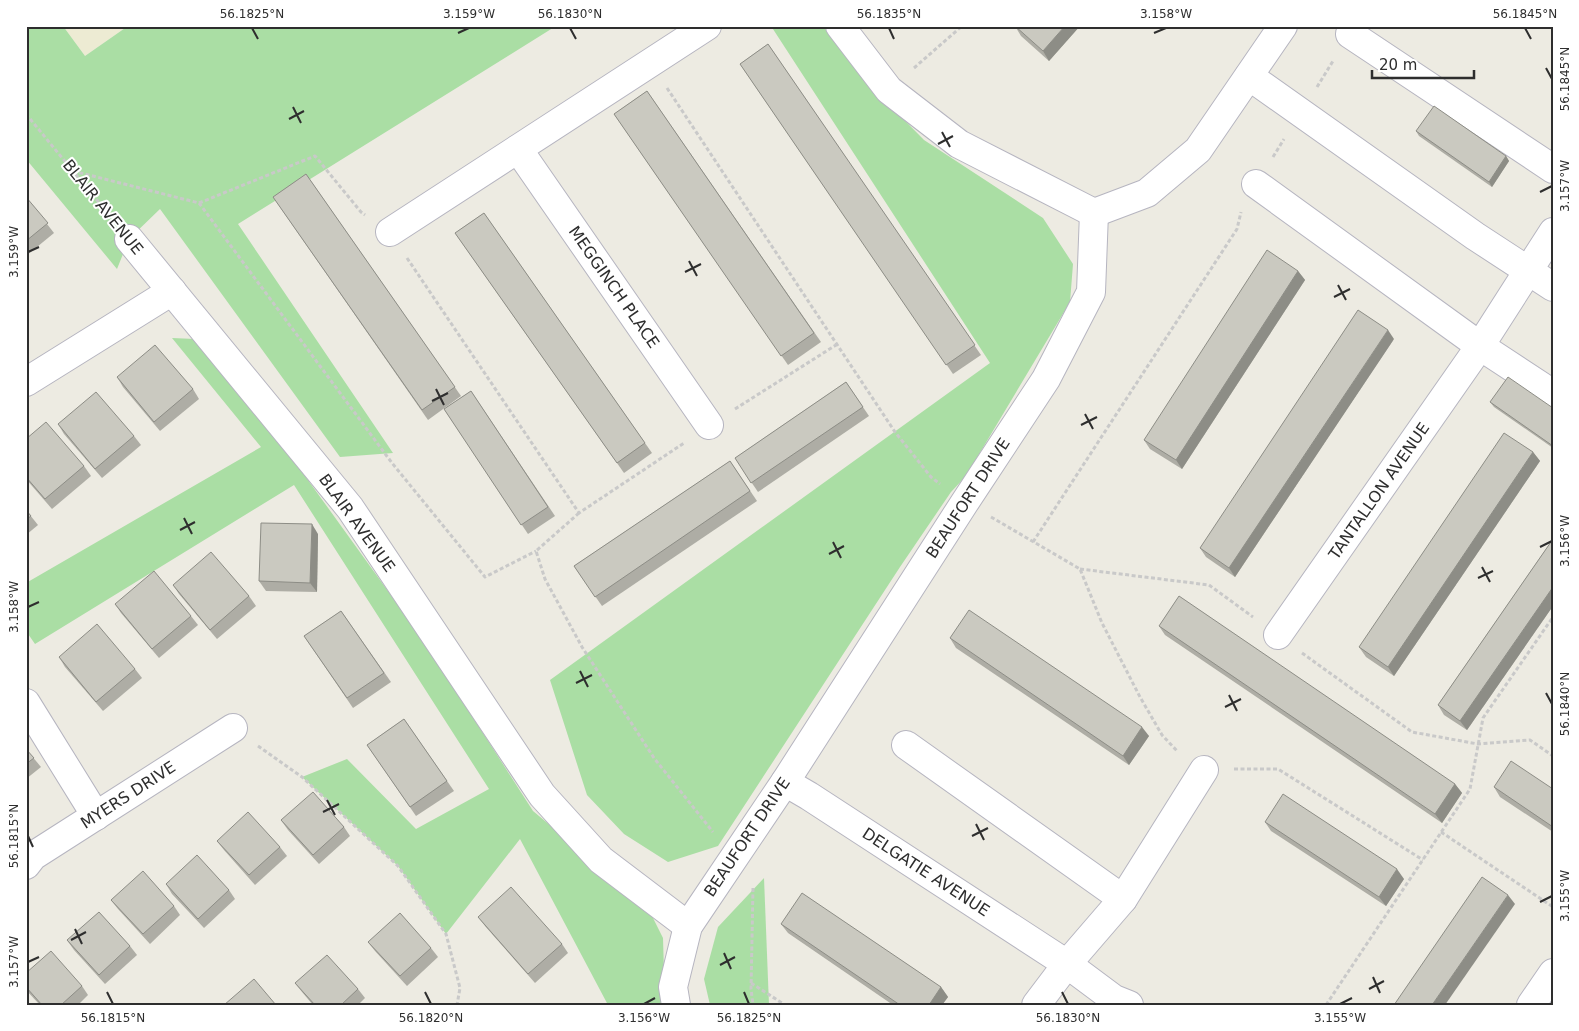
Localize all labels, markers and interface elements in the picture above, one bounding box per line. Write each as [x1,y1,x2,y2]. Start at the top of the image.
text: 56.1825°N [220,7,284,21]
text: 3.159°W [443,7,495,21]
text: 56.1830°N [538,7,602,21]
text: 56.1835°N [857,7,921,21]
text: 3.158°W [1140,7,1192,21]
text: 56.1845°N [1493,7,1557,21]
text: 56.1845°N [1558,47,1572,111]
scale bar [1372,48,1474,80]
text: 20 m [1379,56,1417,74]
street label: BLAIR AVENUE [59,156,147,258]
text: 3.157°W [1558,160,1572,212]
street label: MEGGINCH PLACE [565,222,663,352]
text: 3.159°W [7,226,21,278]
street label: TANTALLON AVENUE [1324,419,1433,564]
street label: BEAUFORT DRIVE [922,434,1014,562]
street label: BLAIR AVENUE [315,470,399,576]
text: 3.156°W [1558,515,1572,567]
text: 3.158°W [7,581,21,633]
text: 56.1840°N [1558,672,1572,736]
street label: MYERS DRIVE [77,757,179,833]
street label: BEAUFORT DRIVE [700,774,794,900]
text: 56.1815°N [7,804,21,868]
street label: DELGATIE AVENUE [859,824,993,920]
text: 3.155°W [1558,870,1572,922]
text: 3.157°W [7,936,21,988]
text: 56.1815°N [81,1011,145,1025]
text: 56.1820°N [399,1011,463,1025]
text: 3.156°W [618,1011,670,1025]
text: 56.1825°N [717,1011,781,1025]
text: 56.1830°N [1036,1011,1100,1025]
text: 3.155°W [1314,1011,1366,1025]

